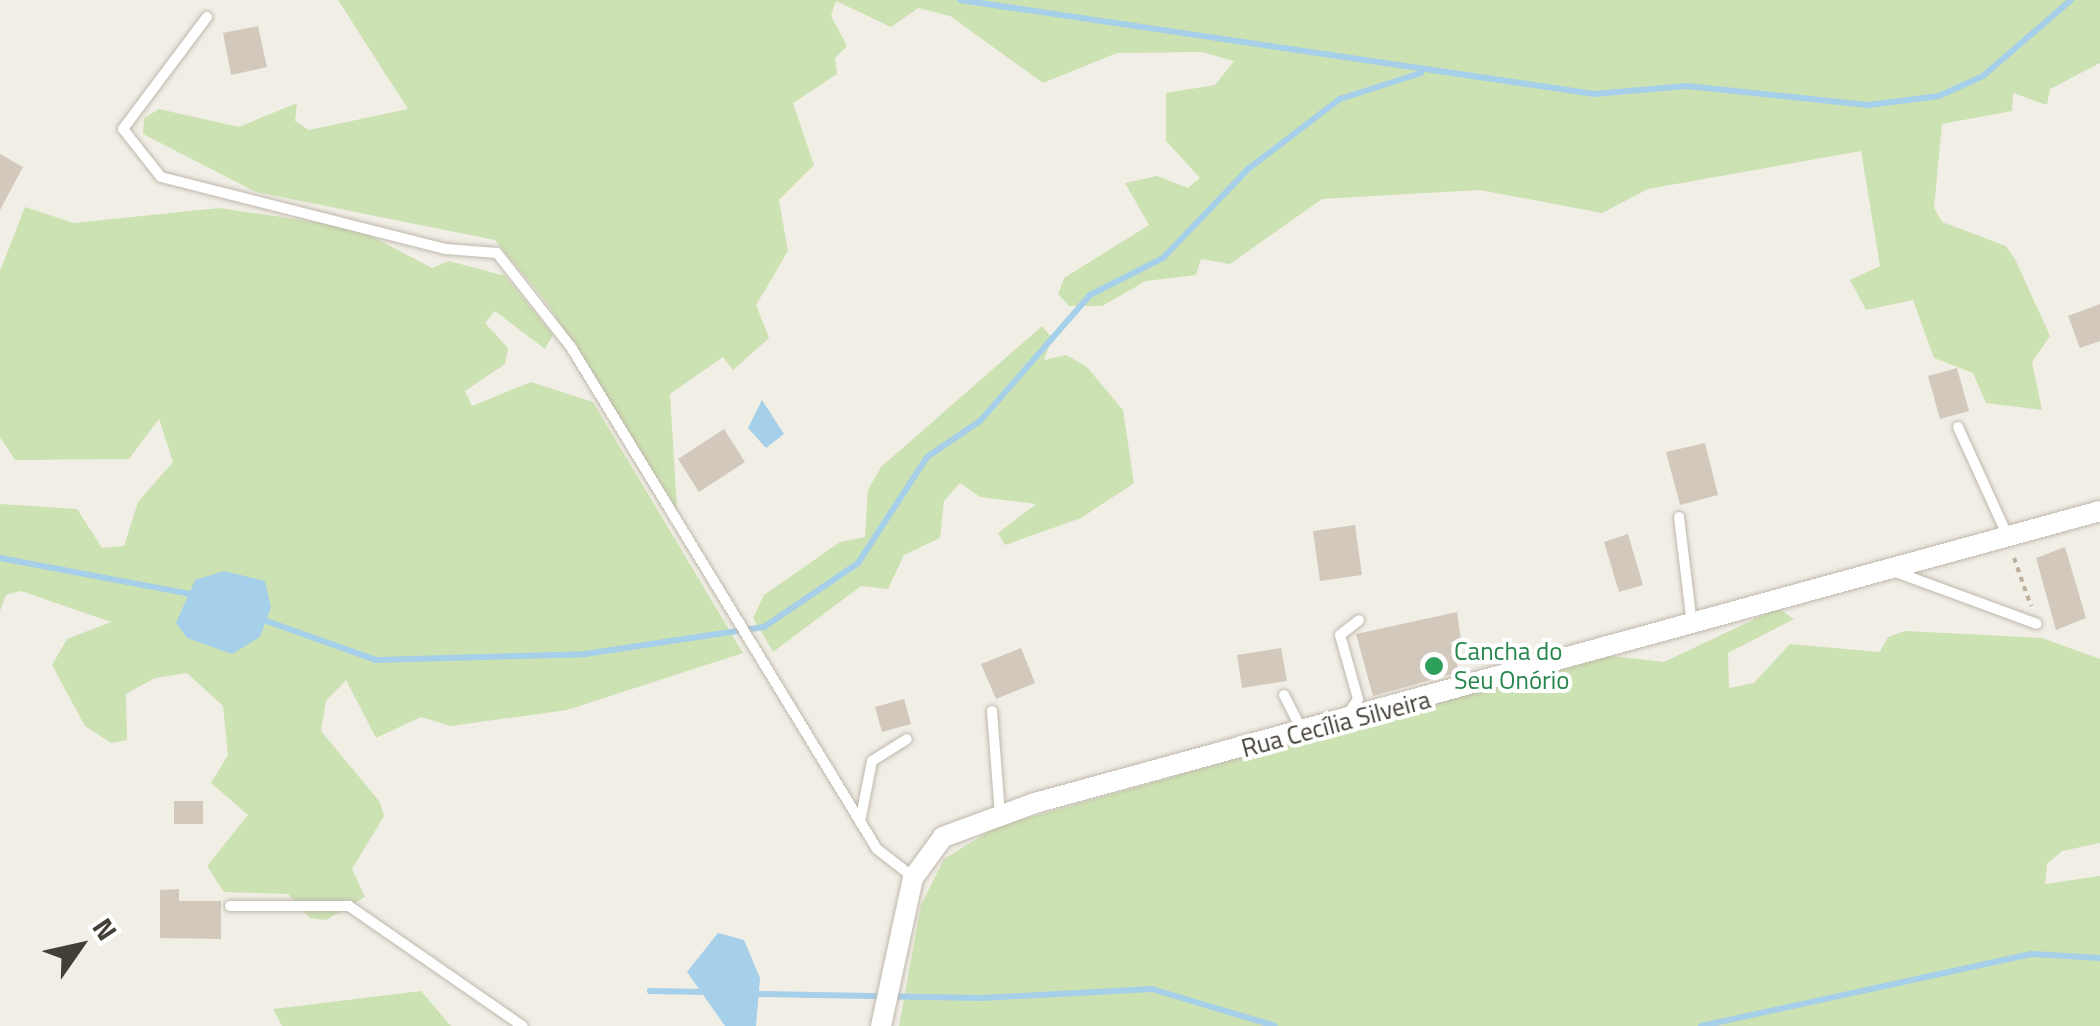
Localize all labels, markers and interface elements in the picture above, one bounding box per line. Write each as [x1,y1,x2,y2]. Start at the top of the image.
place label: Cancha do Seu Onório [1454,637,1569,696]
marker: Cancha do Seu Onório [1423,655,1445,677]
street label: Rua Cecília Silveira [1238,684,1434,764]
north arrow [30,896,130,996]
text: N [82,909,129,949]

